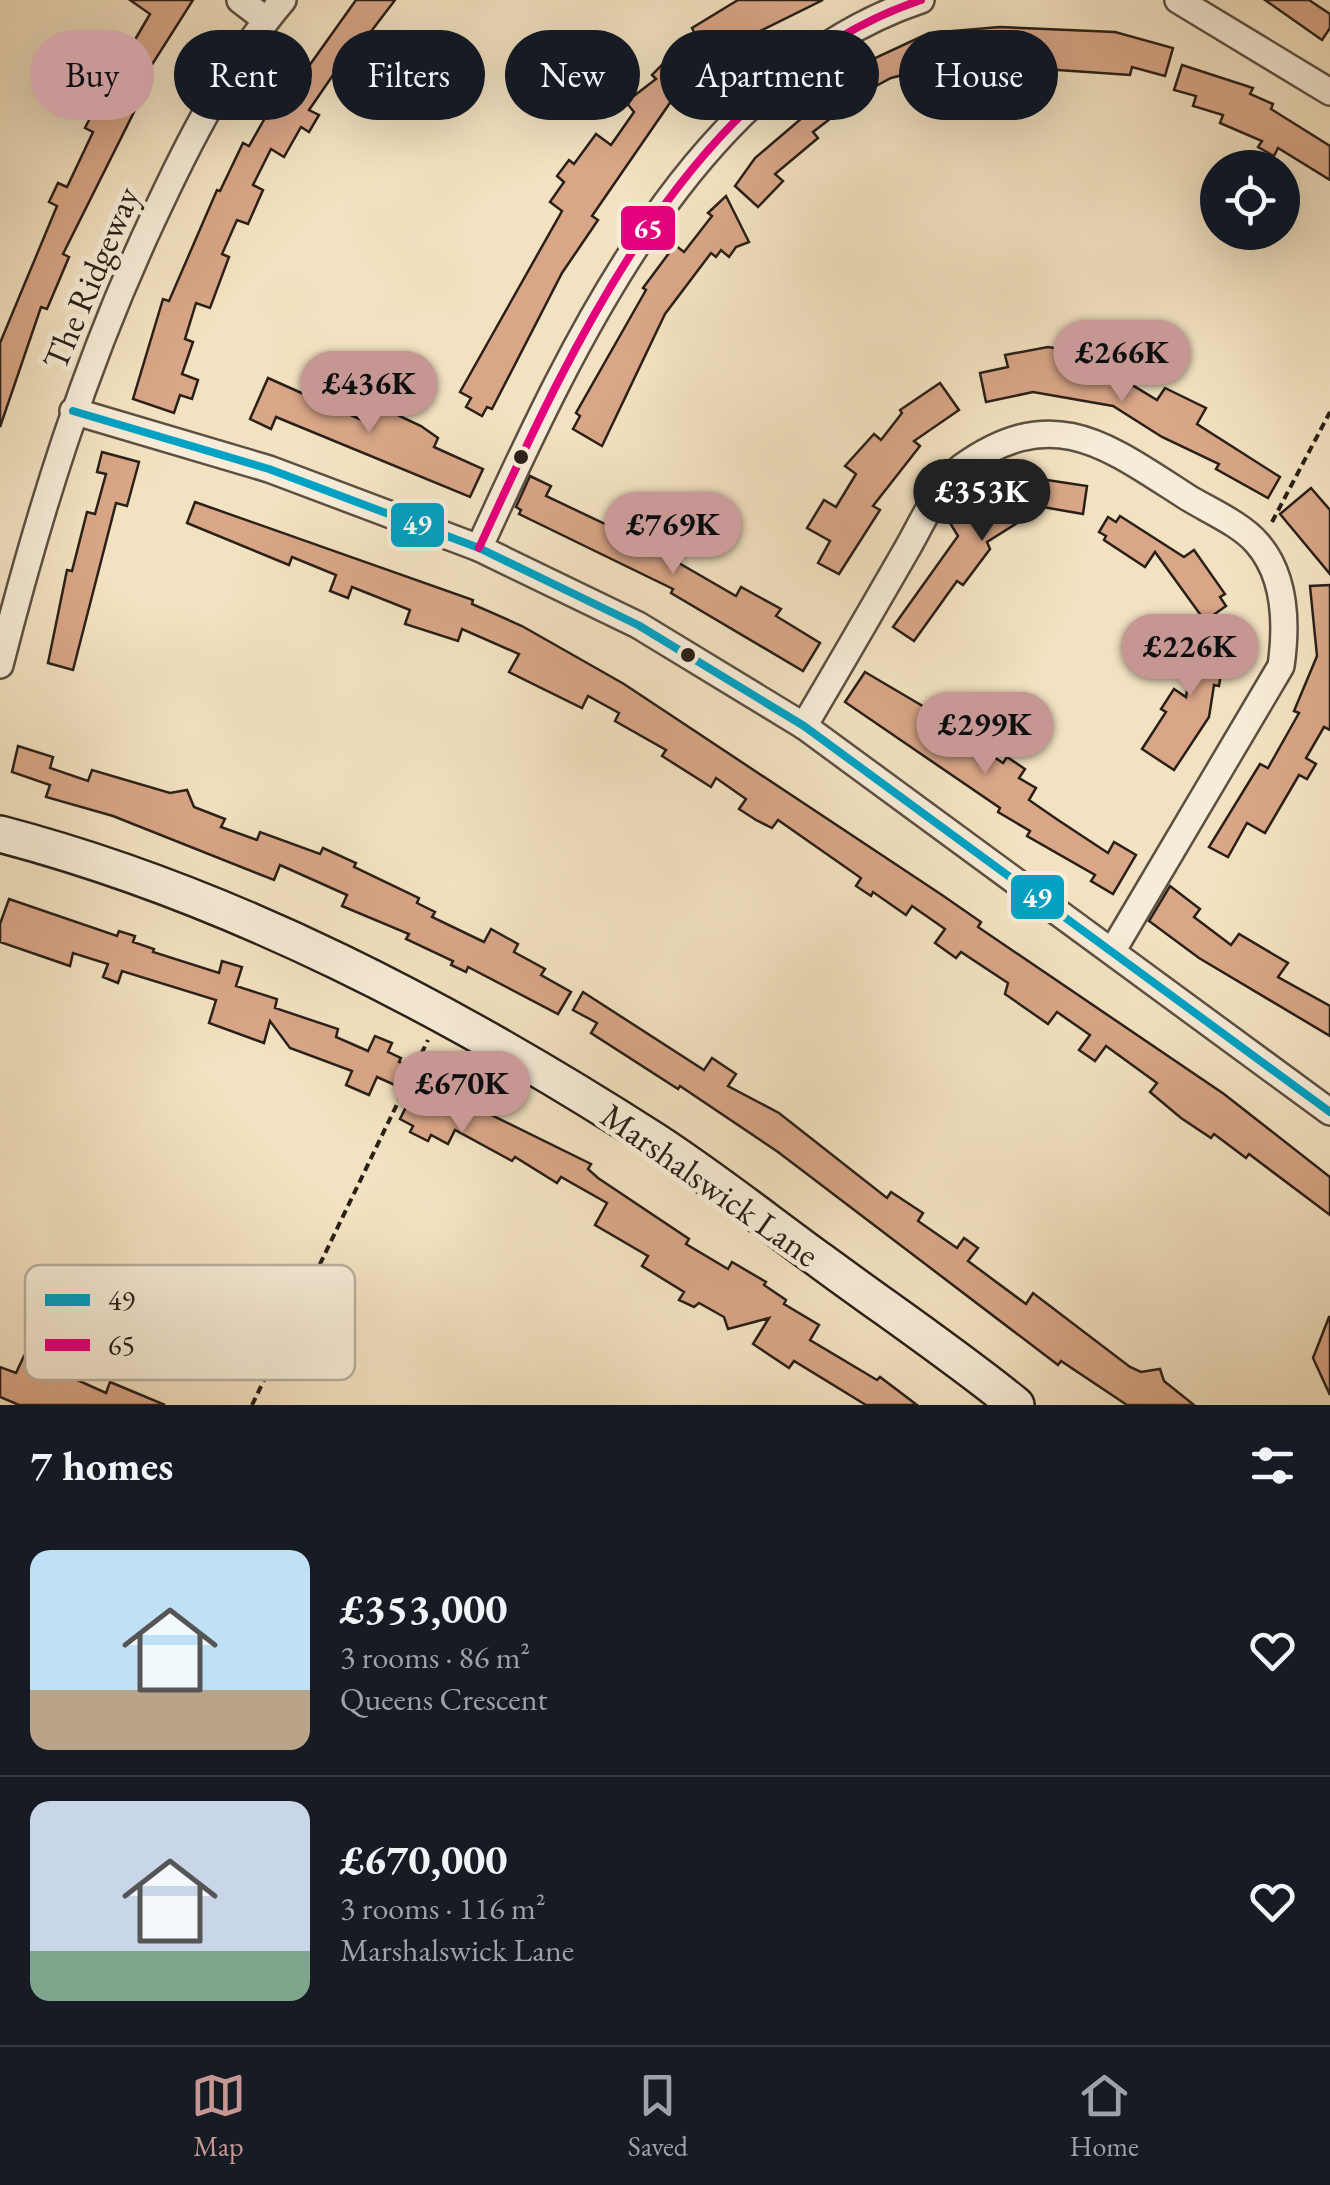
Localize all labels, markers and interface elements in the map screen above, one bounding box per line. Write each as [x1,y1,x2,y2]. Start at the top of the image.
chip: Buy [30,30,154,120]
chip: Rent [174,30,312,120]
chip: Filters [332,30,485,120]
chip: New [505,30,640,120]
chip: Apartment [660,30,879,120]
chip: House [899,30,1058,120]
map controls [1200,150,1300,250]
button: locate [1200,150,1300,250]
street label: The Ridgeway [32,179,150,376]
line badge: 65 [619,204,677,252]
text: 65 [633,210,663,246]
pin: £266K [1052,320,1192,405]
text: £266K [1075,331,1169,373]
pin: £436K [299,351,439,436]
text: £436K [322,362,416,404]
unlabelled marker [511,447,531,467]
pin: £353K [912,459,1052,544]
text: £353K [935,470,1029,512]
pin: £769K [603,492,743,577]
line badge: 49 [389,501,446,549]
text: £769K [626,503,720,545]
text: 49 [402,506,432,542]
pin: £226K [1120,614,1260,699]
text: £226K [1143,625,1237,667]
unlabelled marker [678,645,698,665]
pin: £299K [915,692,1055,777]
text: £299K [938,703,1032,745]
line badge: 49 [1009,873,1066,921]
text: 49 [1022,879,1052,915]
pin: £670K [392,1051,532,1136]
text: £670K [415,1062,509,1104]
street label: Marshalswick Lane [592,1093,828,1277]
legend [25,1265,355,1380]
text: 49 [108,1282,135,1318]
text: 65 [108,1327,135,1363]
text: 7 homes [30,1438,173,1493]
icon: filters [1245,1438,1300,1493]
text: £353,000 [340,1581,508,1636]
icon: home [110,1590,230,1710]
icon: heart [1245,1623,1300,1678]
text: 3 rooms · 86 m² [340,1636,530,1678]
text: Queens Crescent [340,1678,548,1720]
text: £670,000 [340,1832,508,1887]
icon: home [110,1841,230,1961]
icon: heart [1245,1874,1300,1929]
text: 3 rooms · 116 m² [340,1887,546,1929]
text: Marshalswick Lane [340,1929,574,1971]
tab: Map [191,2068,246,2164]
tab: Saved [628,2068,688,2164]
tab: Home [1070,2068,1139,2164]

